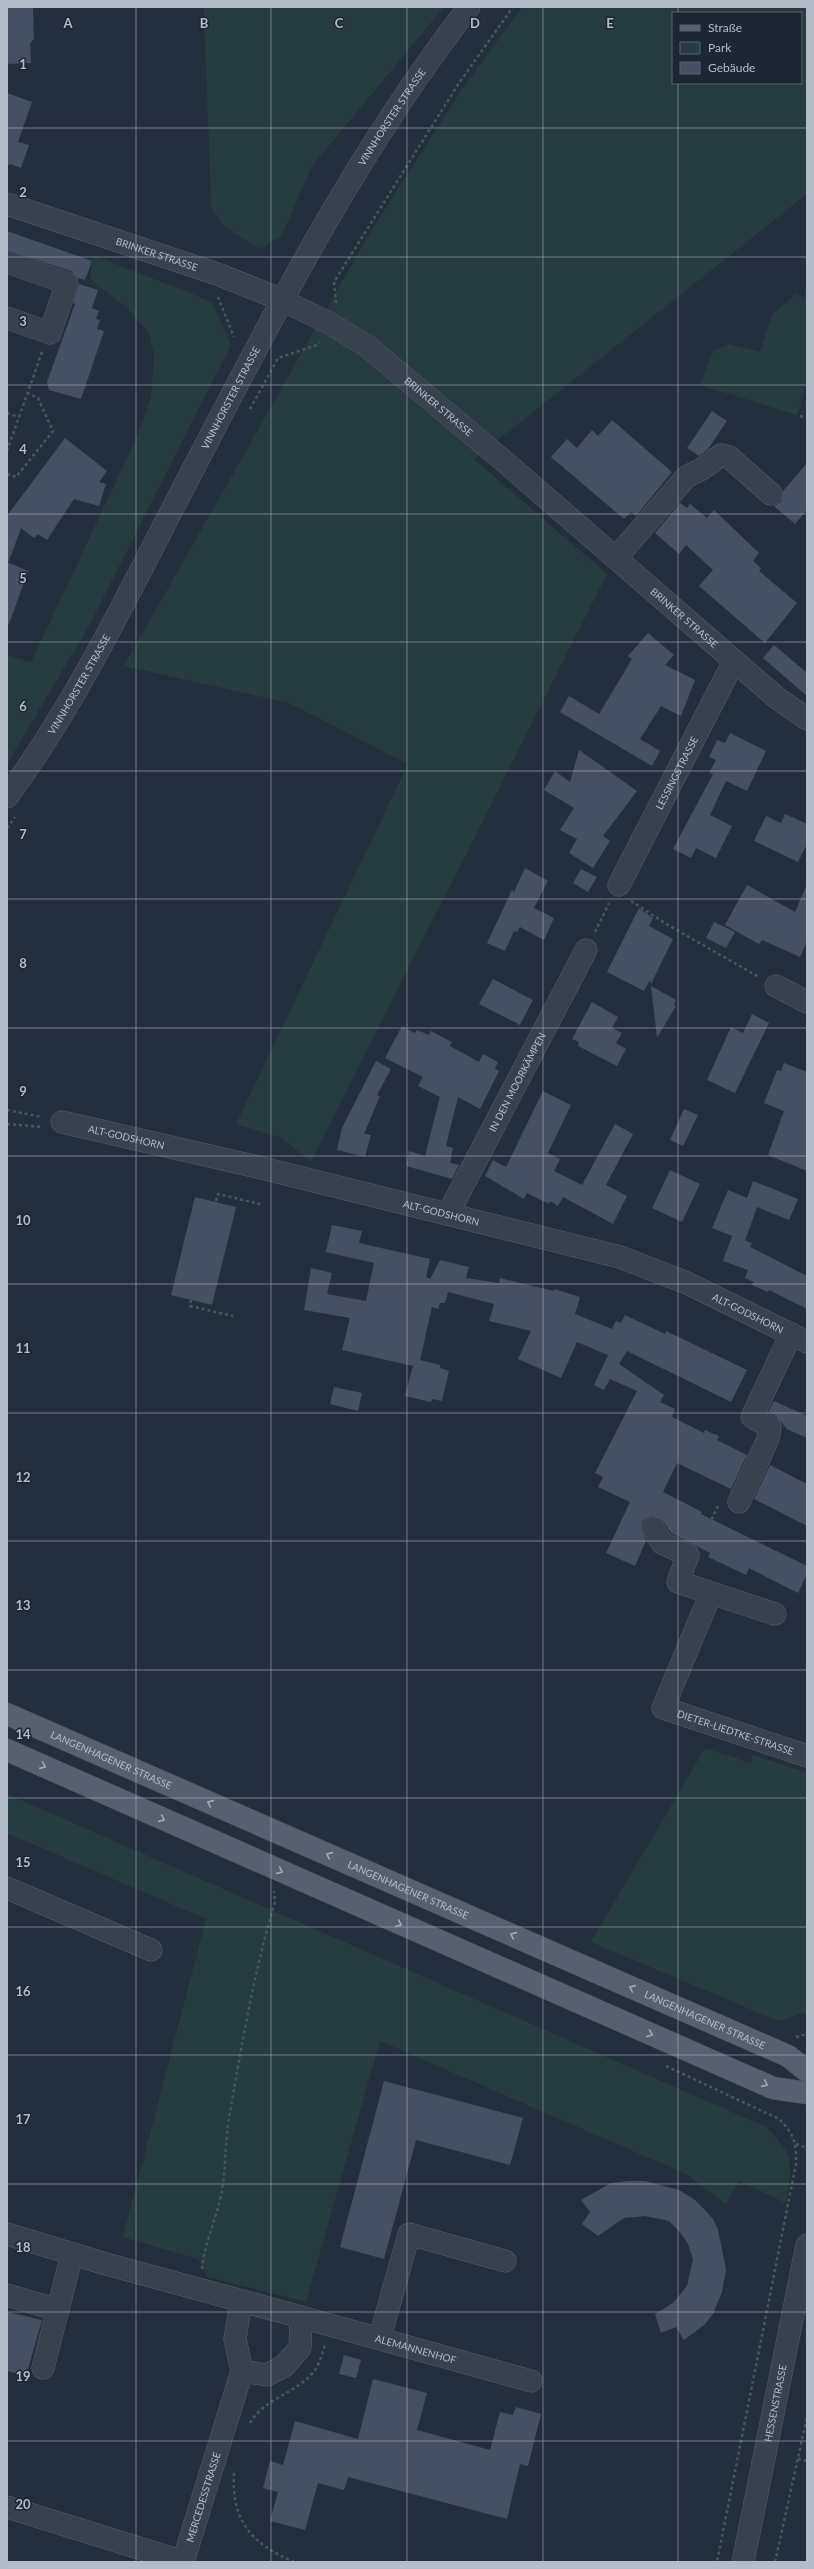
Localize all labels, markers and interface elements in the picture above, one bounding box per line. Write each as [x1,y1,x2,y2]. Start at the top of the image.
legend [672,12,802,84]
text: A [62,15,73,31]
text: B [200,15,209,31]
text: C [335,15,344,31]
text: D [470,15,480,31]
text: E [606,15,614,31]
text: Straße [708,20,742,35]
text: Park [708,40,732,55]
text: 1 [19,56,27,72]
text: Gebäude [708,60,755,75]
street label: VINNHORSTER STRASSE [355,66,428,168]
text: 2 [19,184,27,200]
street label: BRINKER STRASSE [114,235,200,273]
text: 3 [19,313,27,329]
street label: VINNHORSTER STRASSE [199,344,262,451]
street label: BRINKER STRASSE [402,374,476,439]
text: 4 [19,441,27,457]
text: 5 [19,570,27,586]
street label: BRINKER STRASSE [648,585,721,650]
street label: VINNHORSTER STRASSE [45,632,113,736]
text: 6 [19,698,27,714]
street label: LESSINGSTRASSE [653,734,700,812]
text: 7 [19,826,27,842]
text: 8 [19,955,27,971]
street label: IN DEN MOORKÄMPEN [486,1030,548,1134]
text: 9 [19,1083,27,1099]
street label: ALT-GODSHORN [87,1122,166,1151]
street label: ALT-GODSHORN [402,1197,481,1228]
text: 10 [15,1212,31,1228]
street label: ALT-GODSHORN [710,1290,786,1336]
text: 11 [15,1340,31,1356]
text: 12 [15,1469,31,1485]
text: 13 [15,1597,31,1613]
street label: DIETER-LIEDTKE-STRASSE [676,1707,795,1757]
text: 14 [15,1726,31,1742]
street label: LANGENHAGENER STRASSE [49,1728,174,1792]
one-way arrow [38,1761,46,1769]
one-way arrow [207,1800,215,1808]
one-way arrow [157,1814,165,1822]
one-way arrow [326,1852,334,1860]
text: 15 [15,1854,31,1870]
street label: LANGENHAGENER STRASSE [346,1858,471,1922]
one-way arrow [276,1866,284,1874]
one-way arrow [395,1919,403,1927]
one-way arrow [509,1932,516,1940]
text: 16 [15,1983,31,1999]
one-way arrow [628,1984,635,1992]
street label: LANGENHAGENER STRASSE [643,1988,768,2052]
one-way arrow [647,2030,654,2038]
one-way arrow [761,2079,768,2087]
text: 17 [15,2111,31,2127]
text: 18 [15,2239,31,2255]
street label: ALEMANNENHOF [374,2332,458,2366]
street label: HESSENSTRASSE [761,2363,789,2443]
text: 19 [15,2368,31,2384]
street label: MERCEDESSTRASSE [184,2450,223,2544]
text: 20 [15,2496,31,2512]

